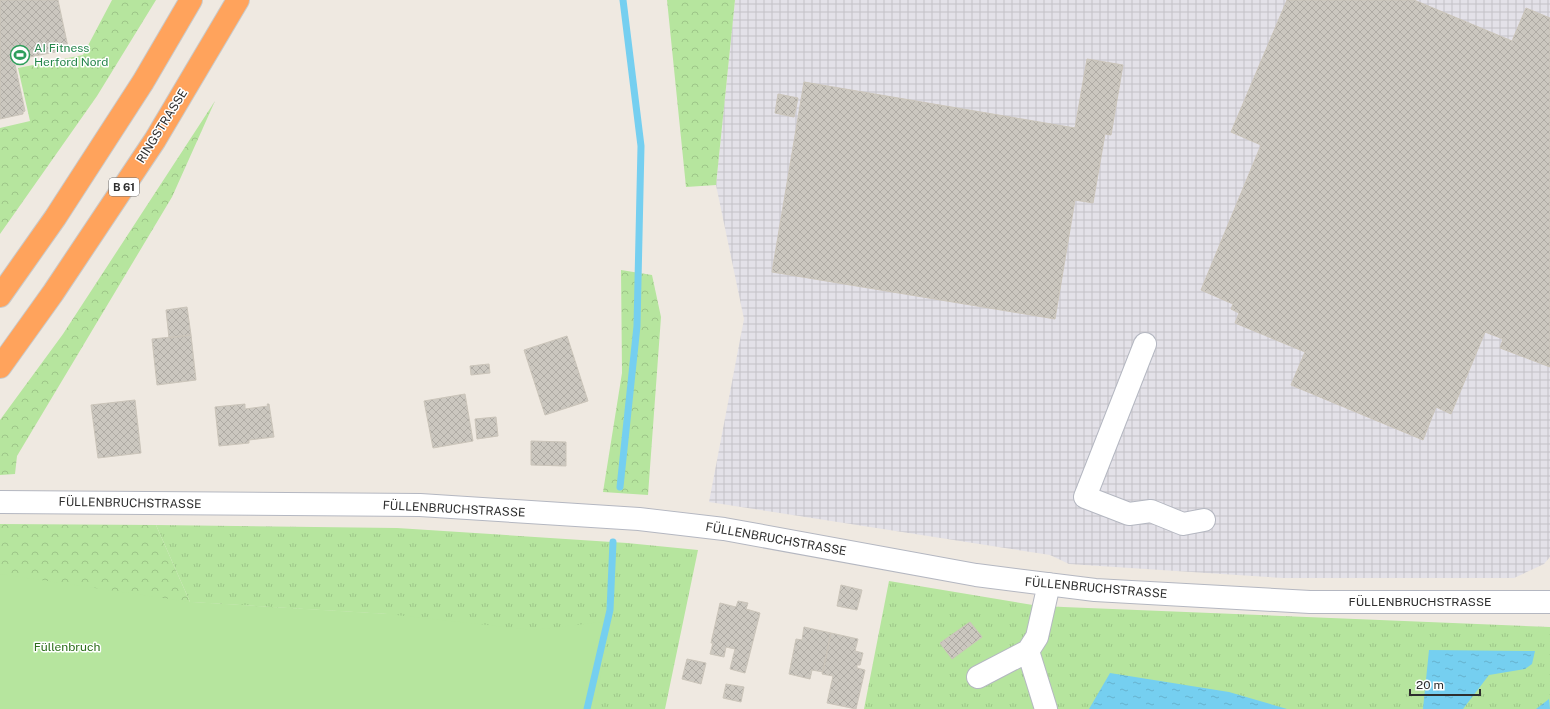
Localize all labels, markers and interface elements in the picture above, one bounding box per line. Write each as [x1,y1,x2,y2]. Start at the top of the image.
place label: AI Fitness Herford Nord [34,41,108,69]
sports icon: AI Fitness Herford Nord [9,44,31,66]
street label: RINGSTRASSE [134,87,190,165]
road number: B 61 [109,178,139,196]
street label: FÜLLENBRUCHSTRASSE [58,495,202,511]
street label: FÜLLENBRUCHSTRASSE [382,498,526,520]
street label: FÜLLENBRUCHSTRASSE [704,520,848,558]
street label: FÜLLENBRUCHSTRASSE [1024,575,1168,601]
street label: FÜLLENBRUCHSTRASSE [1349,595,1491,609]
park label: Füllenbruch [34,640,100,654]
scale bar [1410,671,1480,697]
text: 20 m [1416,678,1444,692]

